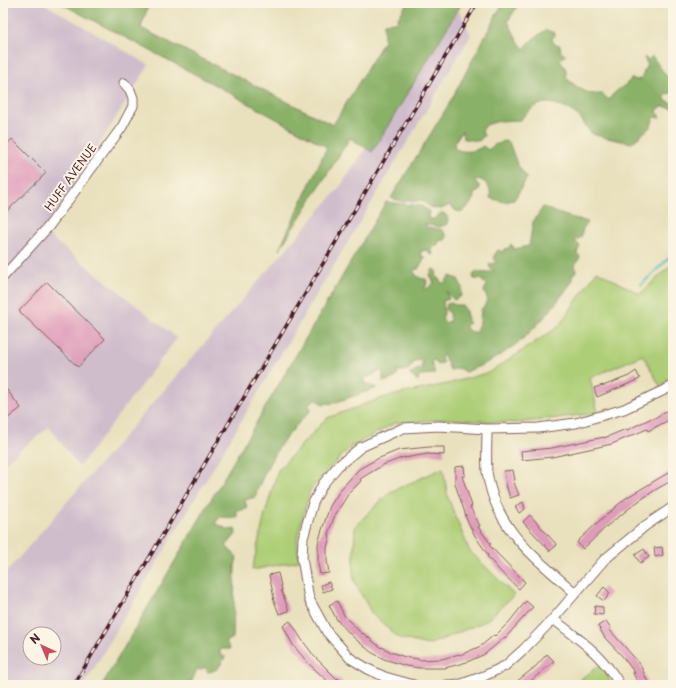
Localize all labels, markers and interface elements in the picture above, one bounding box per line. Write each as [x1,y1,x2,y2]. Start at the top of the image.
street label: HUFF AVENUE [40,140,100,214]
north arrow [22,626,62,666]
text: N [26,629,44,648]

